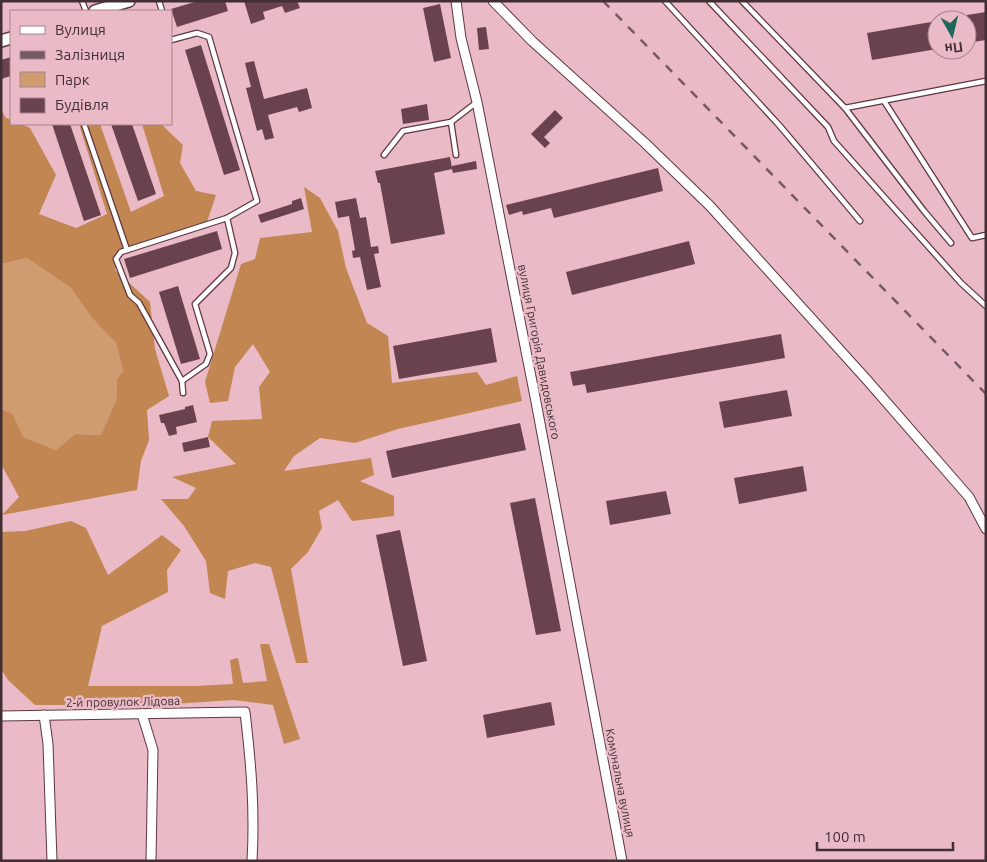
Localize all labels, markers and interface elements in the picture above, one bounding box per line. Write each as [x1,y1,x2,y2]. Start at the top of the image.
legend [10,10,172,125]
north arrow [927,10,977,60]
text: Вулиця [55,21,106,38]
text: Пн [944,39,964,57]
text: Залізниця [55,46,125,63]
text: Парк [55,71,90,88]
text: Будівля [55,96,109,113]
street label: вулиця Григорія Давидовського [516,263,563,441]
street label: 2-й провулок Лідова [66,694,180,709]
street label: Комунальна вулиця [604,727,637,839]
scale bar [817,820,953,852]
text: 100 m [824,828,866,845]

